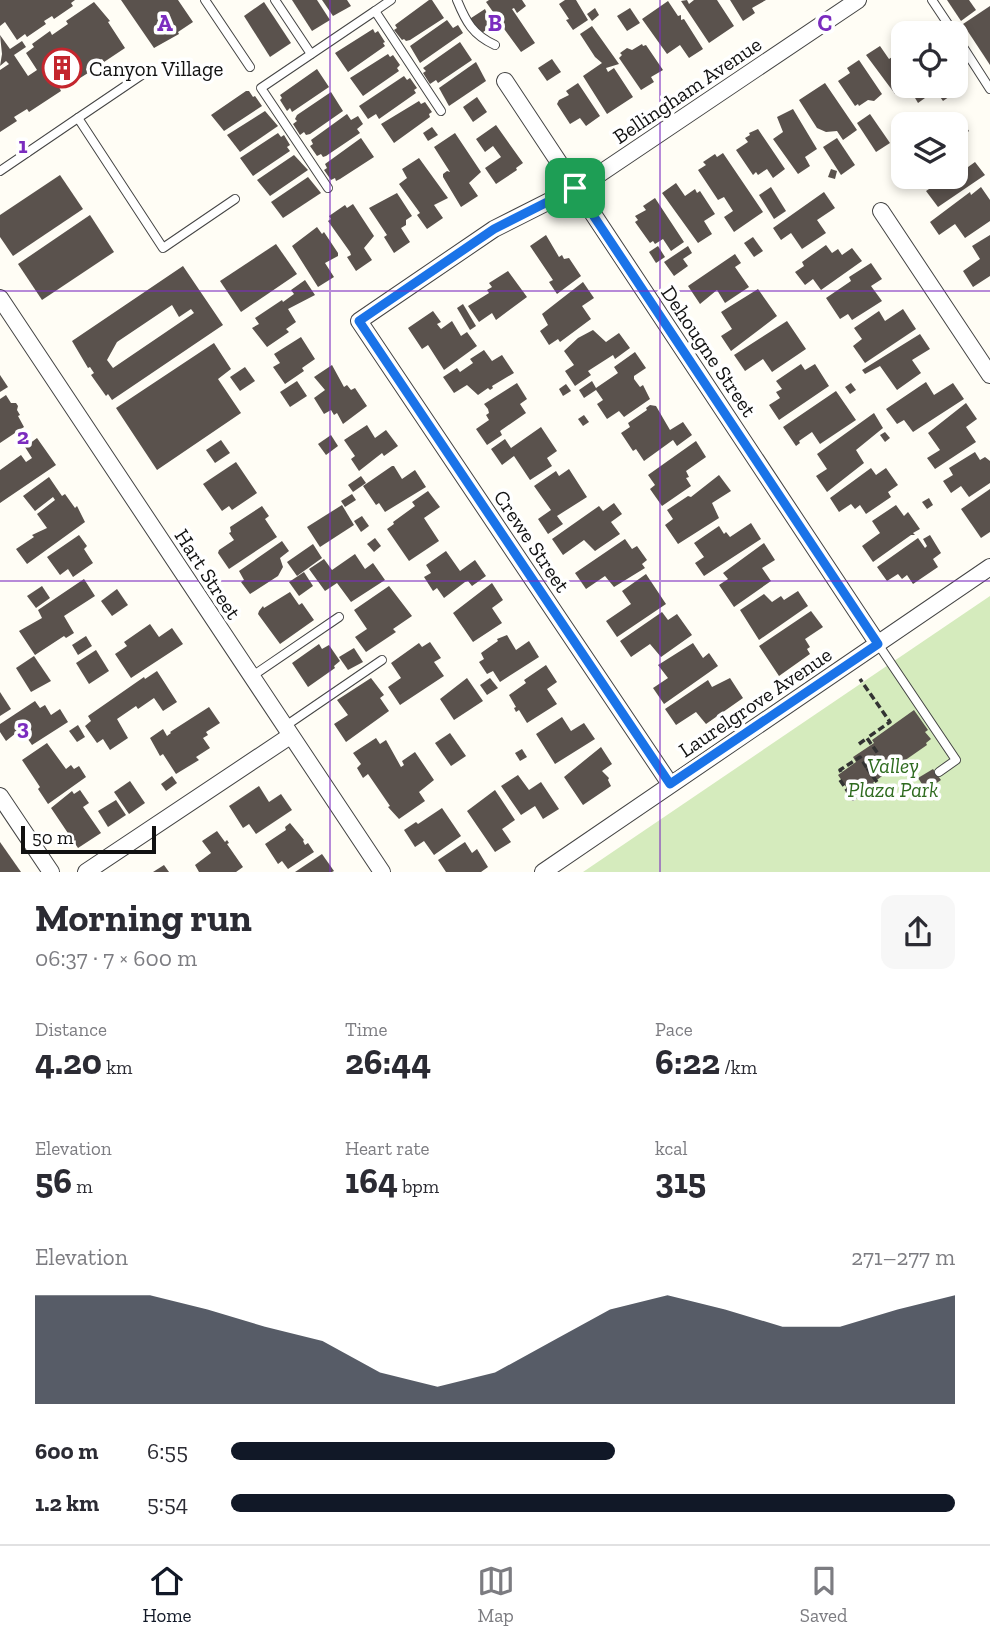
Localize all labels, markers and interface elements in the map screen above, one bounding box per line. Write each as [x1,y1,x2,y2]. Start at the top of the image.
text: A [157,9,173,37]
text: B [488,9,502,37]
text: C [818,9,832,37]
map controls [891,21,968,189]
button: locate [891,21,968,98]
street label: Bellingham Avenue [608,31,766,149]
building icon: Canyon Village [41,47,83,89]
place label: Canyon Village [89,56,223,81]
button: layers [891,112,968,189]
text: 1 [18,131,28,159]
pin [545,158,605,218]
icon: arrive [556,169,594,207]
street label: Dehougne Street [656,281,762,421]
text: 2 [17,422,29,450]
street label: Crewe Street [489,485,575,597]
street label: Hart Street [170,524,247,624]
street label: Laurelgrove Avenue [674,641,836,762]
text: 3 [17,713,29,741]
park label: Valley Plaza Park [848,753,938,802]
scale bar [21,823,156,855]
text: 50 m [32,826,73,849]
text: Morning run [35,895,252,941]
button: share [881,895,955,969]
text: 06:37 · 7 × 600 m [35,944,197,972]
text: Distance [35,1018,107,1041]
text: Time [345,1018,387,1041]
text: Pace [655,1018,693,1041]
text: 4.20 [35,1041,102,1083]
text: 26:44 [345,1041,431,1083]
text: 6:22 [655,1041,720,1083]
text: km [102,1056,132,1079]
text: /km [720,1056,757,1079]
text: Elevation [35,1137,112,1160]
text: Heart rate [345,1137,430,1160]
text: kcal [655,1137,688,1160]
text: 56 [35,1160,72,1202]
text: 164 [345,1160,398,1202]
text: 315 [655,1160,706,1202]
text: m [72,1175,93,1198]
text: bpm [398,1175,439,1198]
text: Elevation [35,1243,128,1271]
text: 271–277 m [851,1243,955,1271]
text: 600 m [35,1437,98,1465]
text: 6:55 [147,1437,188,1465]
text: 1.2 km [35,1489,99,1517]
text: 5:54 [147,1489,188,1517]
tab: Home [143,1562,192,1627]
tab: Map [477,1562,515,1627]
tab: Saved [800,1562,847,1627]

